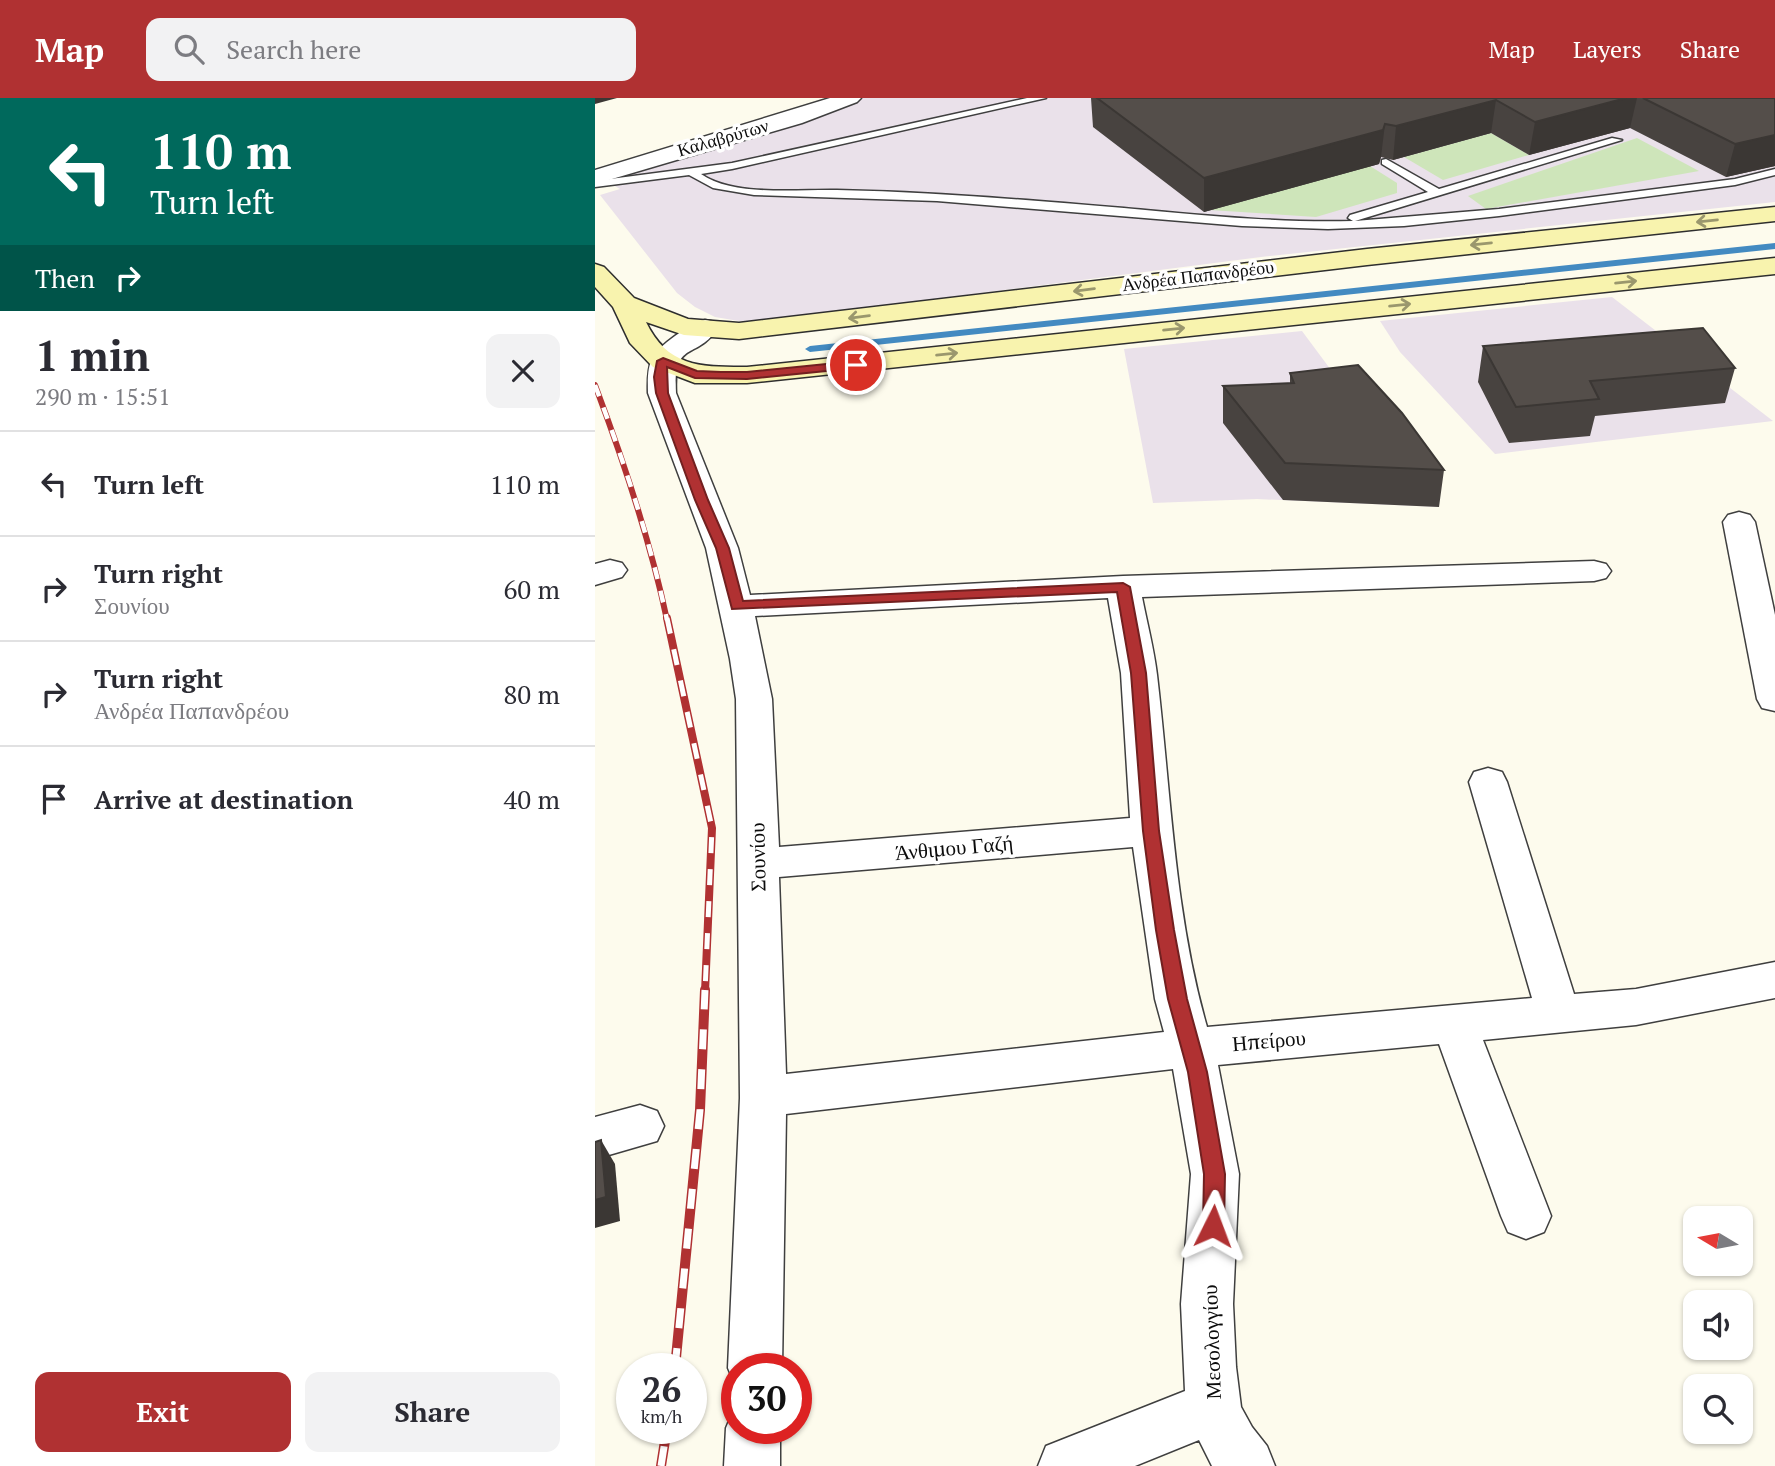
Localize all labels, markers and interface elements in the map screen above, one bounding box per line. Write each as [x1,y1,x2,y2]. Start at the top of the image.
search box [146,18,636,81]
text: Map [35,28,104,71]
icon: search [170,30,208,68]
text: Search here [226,32,361,66]
text: Map [1488,33,1535,65]
text: Layers [1573,33,1642,65]
text: Share [1680,33,1740,65]
street label: Καλαβρύτων [674,113,771,162]
text: 110 m [150,118,292,183]
icon: left [35,126,126,217]
text: Turn left [150,181,274,223]
one-way arrow [1696,215,1719,228]
one-way arrow [1470,238,1493,251]
street label: Ανδρέα Παπανδρέου [1121,254,1275,296]
icon: right [109,259,147,297]
text: Then [35,261,95,295]
one-way arrow [1614,275,1637,288]
one-way arrow [1074,283,1096,296]
one-way arrow [1388,298,1411,311]
one-way arrow [848,310,870,323]
one-way arrow [1162,323,1184,336]
text: 1 min [35,327,150,383]
button: close [486,334,560,408]
pin [826,335,886,395]
icon: arrive [837,346,875,384]
one-way arrow [936,348,958,361]
text: 290 m · 15:51 [35,381,170,412]
icon: left [35,465,73,503]
text: Turn left [94,467,204,501]
text: 110 m [490,467,560,501]
text: Turn right [94,556,223,590]
icon: right [35,570,73,608]
text: 60 m [504,572,560,606]
text: Σουνίου [94,590,170,621]
text: Turn right [94,661,223,695]
icon: right [35,675,73,713]
text: 80 m [504,677,560,711]
text: Ανδρέα Παπανδρέου [94,695,289,726]
icon: arrive [35,780,73,818]
text: Arrive at destination [94,782,353,816]
text: 40 m [504,782,560,816]
street label: Σουνίου [742,822,772,892]
street label: Άνθιμου Γαζή [893,828,1014,866]
street label: Ηπείρου [1231,1023,1307,1057]
position arrow [1176,1189,1250,1263]
north arrow [1683,1206,1753,1276]
map controls [1683,1206,1753,1444]
street label: Μεσολογγίου [1195,1284,1227,1400]
button: sound [1683,1290,1753,1360]
speed limit sign: 30 [721,1353,812,1444]
text: 26 [642,1366,681,1412]
button: Exit [35,1372,291,1452]
button: Share [305,1372,560,1452]
button: search [1683,1374,1753,1444]
text: km/h [641,1404,682,1428]

